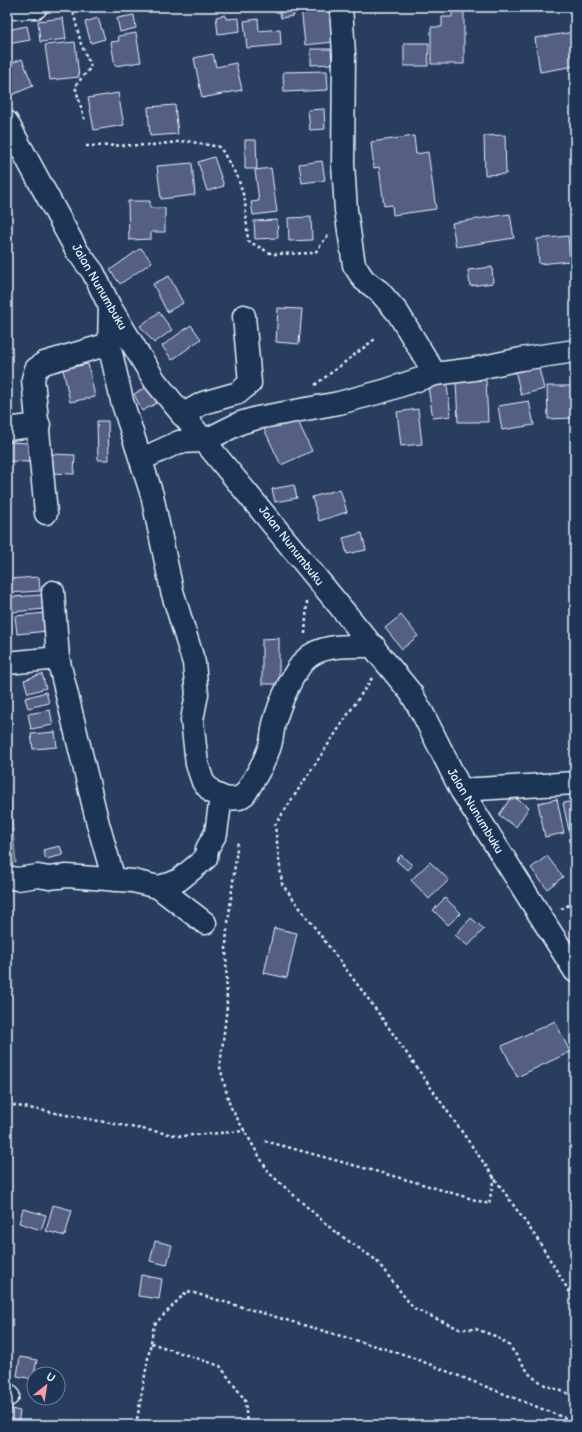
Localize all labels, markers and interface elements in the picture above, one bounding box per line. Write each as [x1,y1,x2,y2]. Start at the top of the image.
street label: Jalan Nunumbuku [68,241,130,333]
street label: Jalan Nunumbuku [255,503,327,589]
street label: Jalan Nunumbuku [444,765,506,857]
north arrow [26,1366,66,1406]
text: U [44,1370,58,1385]

